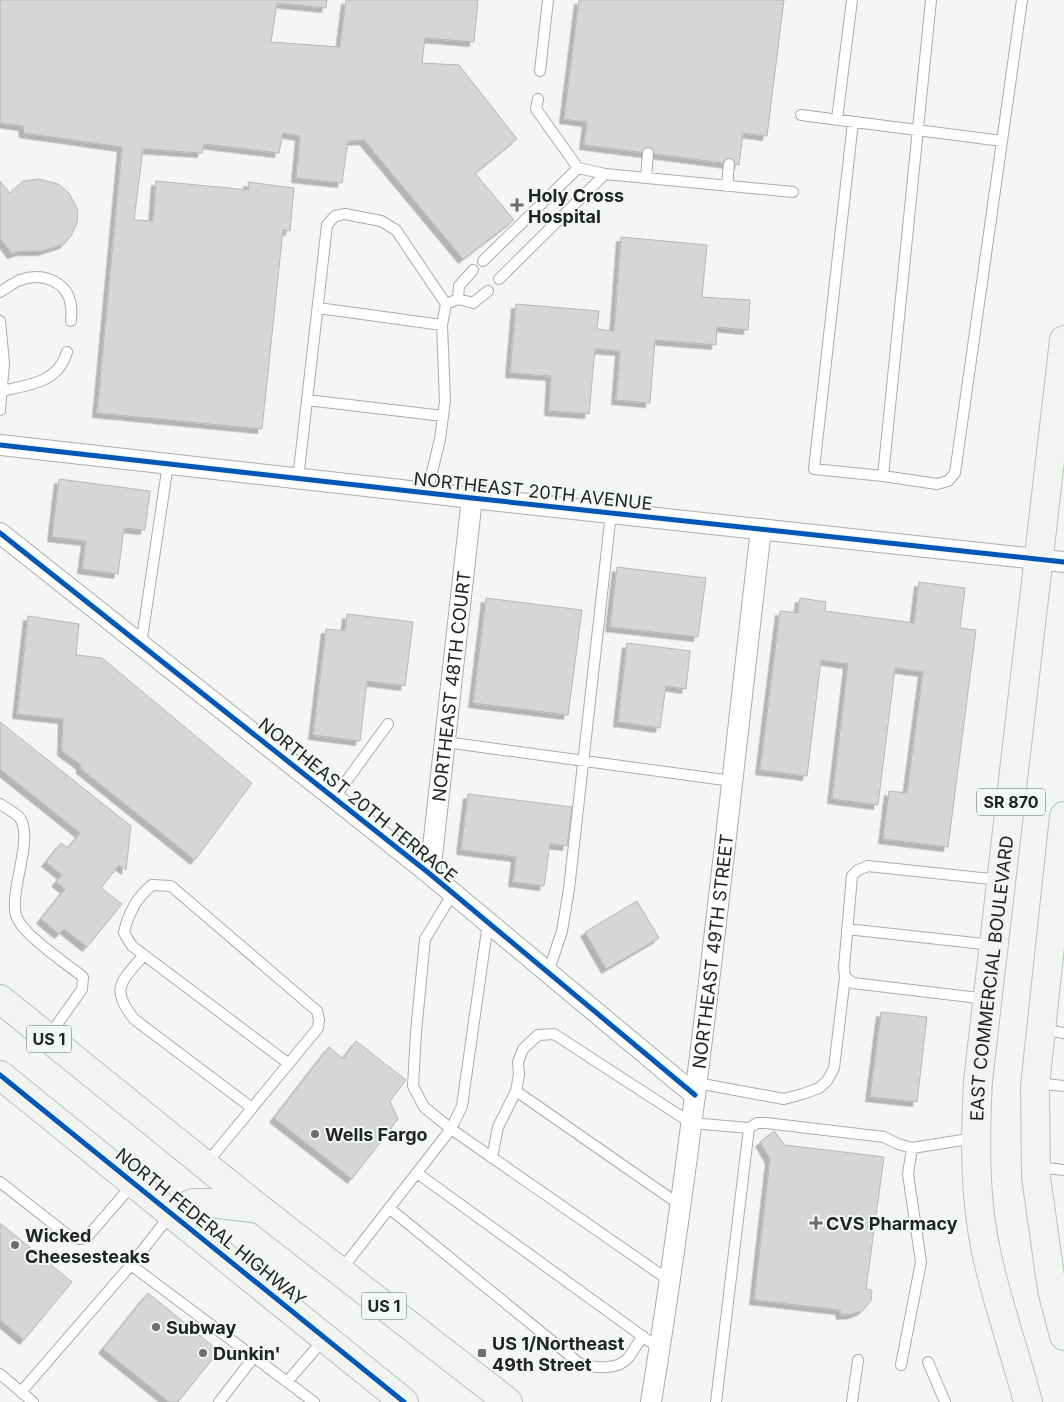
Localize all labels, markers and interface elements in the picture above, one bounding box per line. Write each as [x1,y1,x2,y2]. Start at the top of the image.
place label: Holy Cross Hospital [528,185,624,227]
marker: Holy Cross Hospital [510,198,524,212]
street label: NORTHEAST 20TH AVENUE [413,468,653,514]
street label: NORTHEAST 48TH COURT [428,570,474,803]
street label: NORTHEAST 20TH TERRACE [255,713,461,887]
road number: SR 870 [977,789,1045,816]
street label: NORTHEAST 49TH STREET [688,833,737,1070]
street label: EAST COMMERCIAL BOULEVARD [966,834,1017,1121]
road number: US 1 [27,1026,72,1052]
place label: Wells Fargo [325,1124,428,1145]
marker: Wells Fargo [309,1128,321,1140]
street label: NORTH FEDERAL HIGHWAY [112,1144,310,1310]
place label: CVS Pharmacy [826,1213,958,1234]
marker: CVS Pharmacy [810,1217,822,1229]
place label: Wicked Cheesesteaks [25,1225,150,1267]
marker: Wicked Cheesesteaks [9,1239,21,1251]
road number: US 1 [362,1292,406,1320]
place label: Subway [166,1317,236,1338]
marker: Subway [150,1321,162,1333]
place label: US 1/Northeast 49th Street [492,1333,625,1375]
place label: Dunkin' [213,1343,281,1364]
marker: Dunkin' [197,1347,209,1359]
marker: US 1/Northeast 49th Street [476,1347,488,1359]

